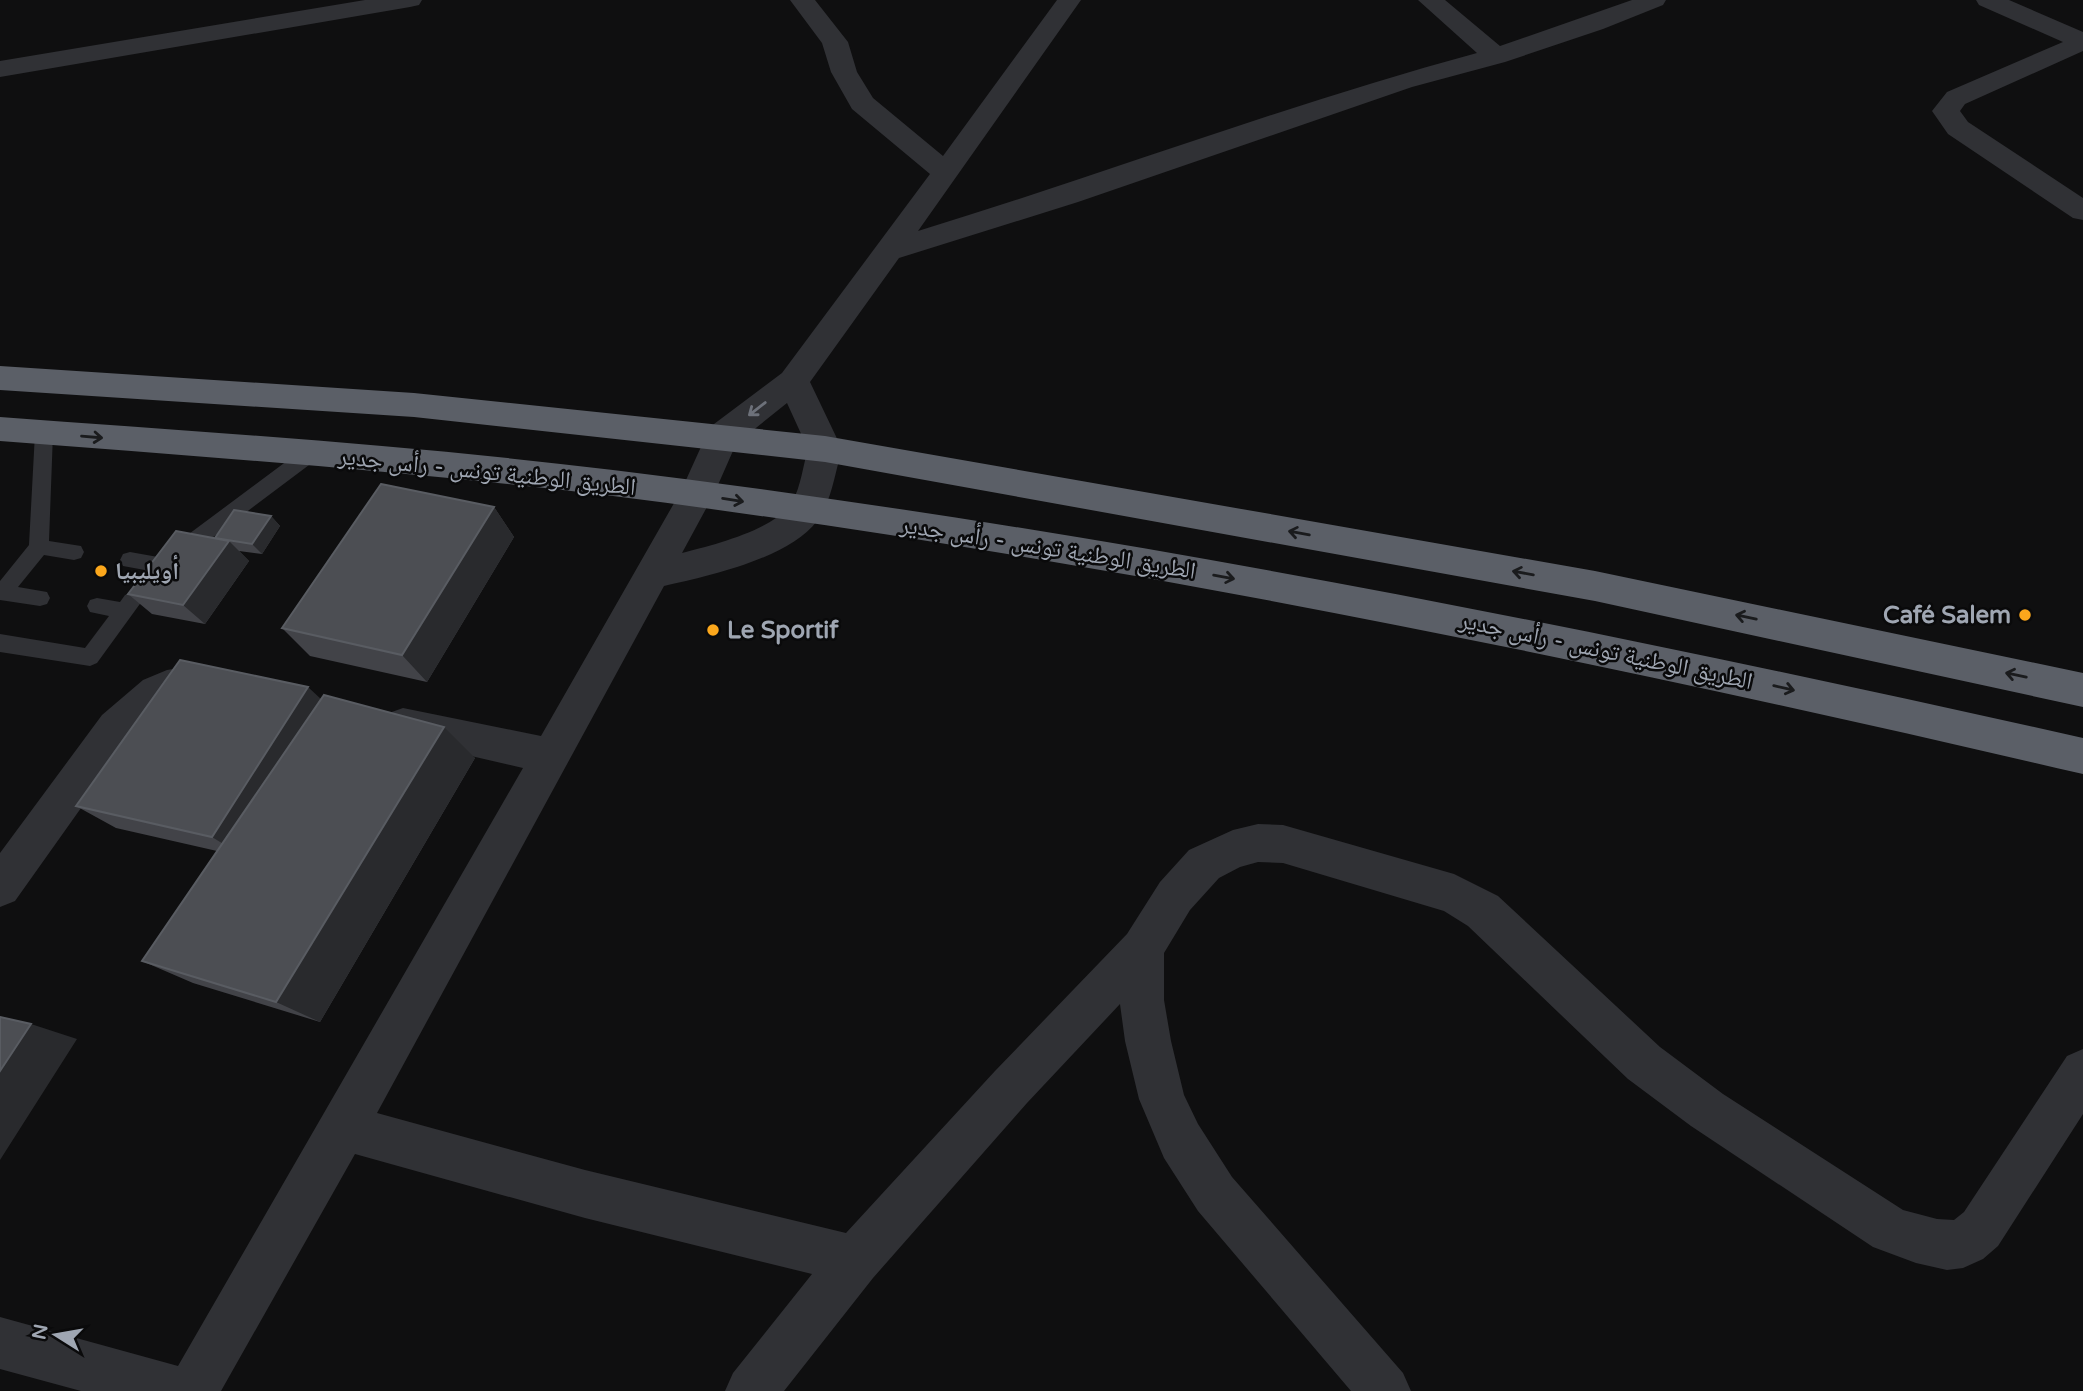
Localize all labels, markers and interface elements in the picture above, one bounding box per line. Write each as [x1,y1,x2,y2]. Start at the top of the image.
one-way arrow [749,401,767,416]
one-way arrow [81,431,103,444]
street label: الطريق الوطنية تونس - رأس جدير [336,442,637,502]
one-way arrow [721,493,744,506]
street label: الطريق الوطنية تونس - رأس جدير [897,510,1198,586]
one-way arrow [1288,526,1311,539]
place label: أويليبيا [115,554,179,586]
marker: أويليبيا [93,563,109,579]
one-way arrow [1512,565,1535,579]
one-way arrow [1212,571,1235,584]
place label: Café Salem [1883,601,2011,630]
street label: الطريق الوطنية تونس - رأس جدير [1456,606,1755,696]
marker: Café Salem [2017,607,2033,623]
one-way arrow [1735,610,1758,624]
place label: Le Sportif [727,616,839,645]
marker: Le Sportif [705,622,721,638]
one-way arrow [2005,668,2028,682]
one-way arrow [1772,682,1795,695]
north arrow [21,1300,91,1370]
text: N [28,1322,53,1342]

